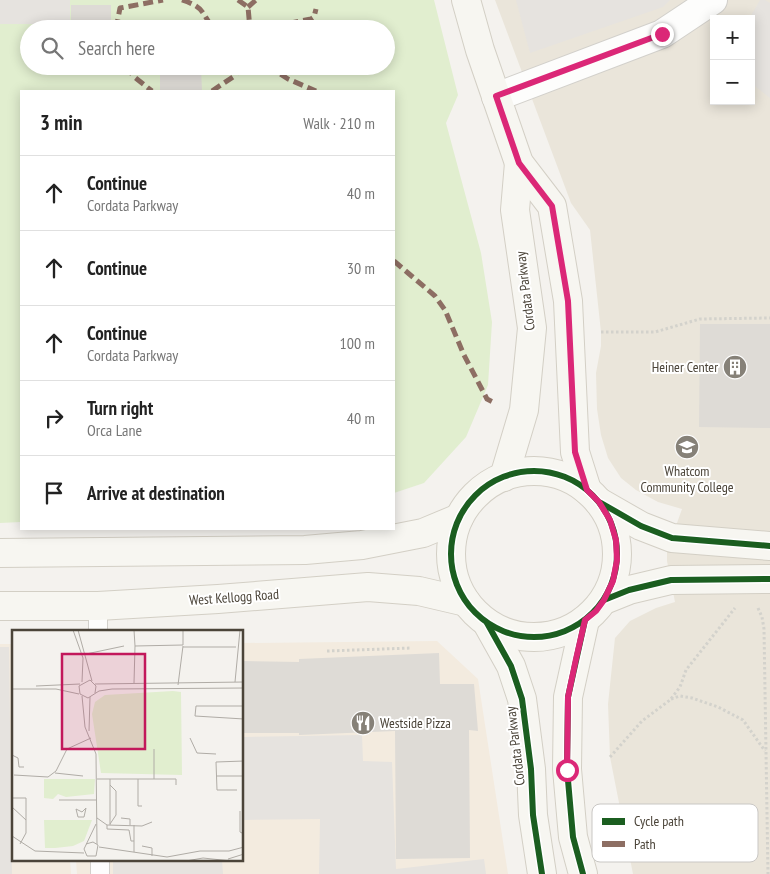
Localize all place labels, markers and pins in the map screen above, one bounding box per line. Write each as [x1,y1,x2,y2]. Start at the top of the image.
building icon: Heiner Center [722,354,748,380]
place label: Heiner Center [652,358,718,376]
school or university icon: Whatcom Community College [674,434,700,460]
place label: Whatcom Community College [640,462,734,496]
restaurant icon: Westside Pizza [350,710,376,736]
place label: Westside Pizza [380,714,451,732]

